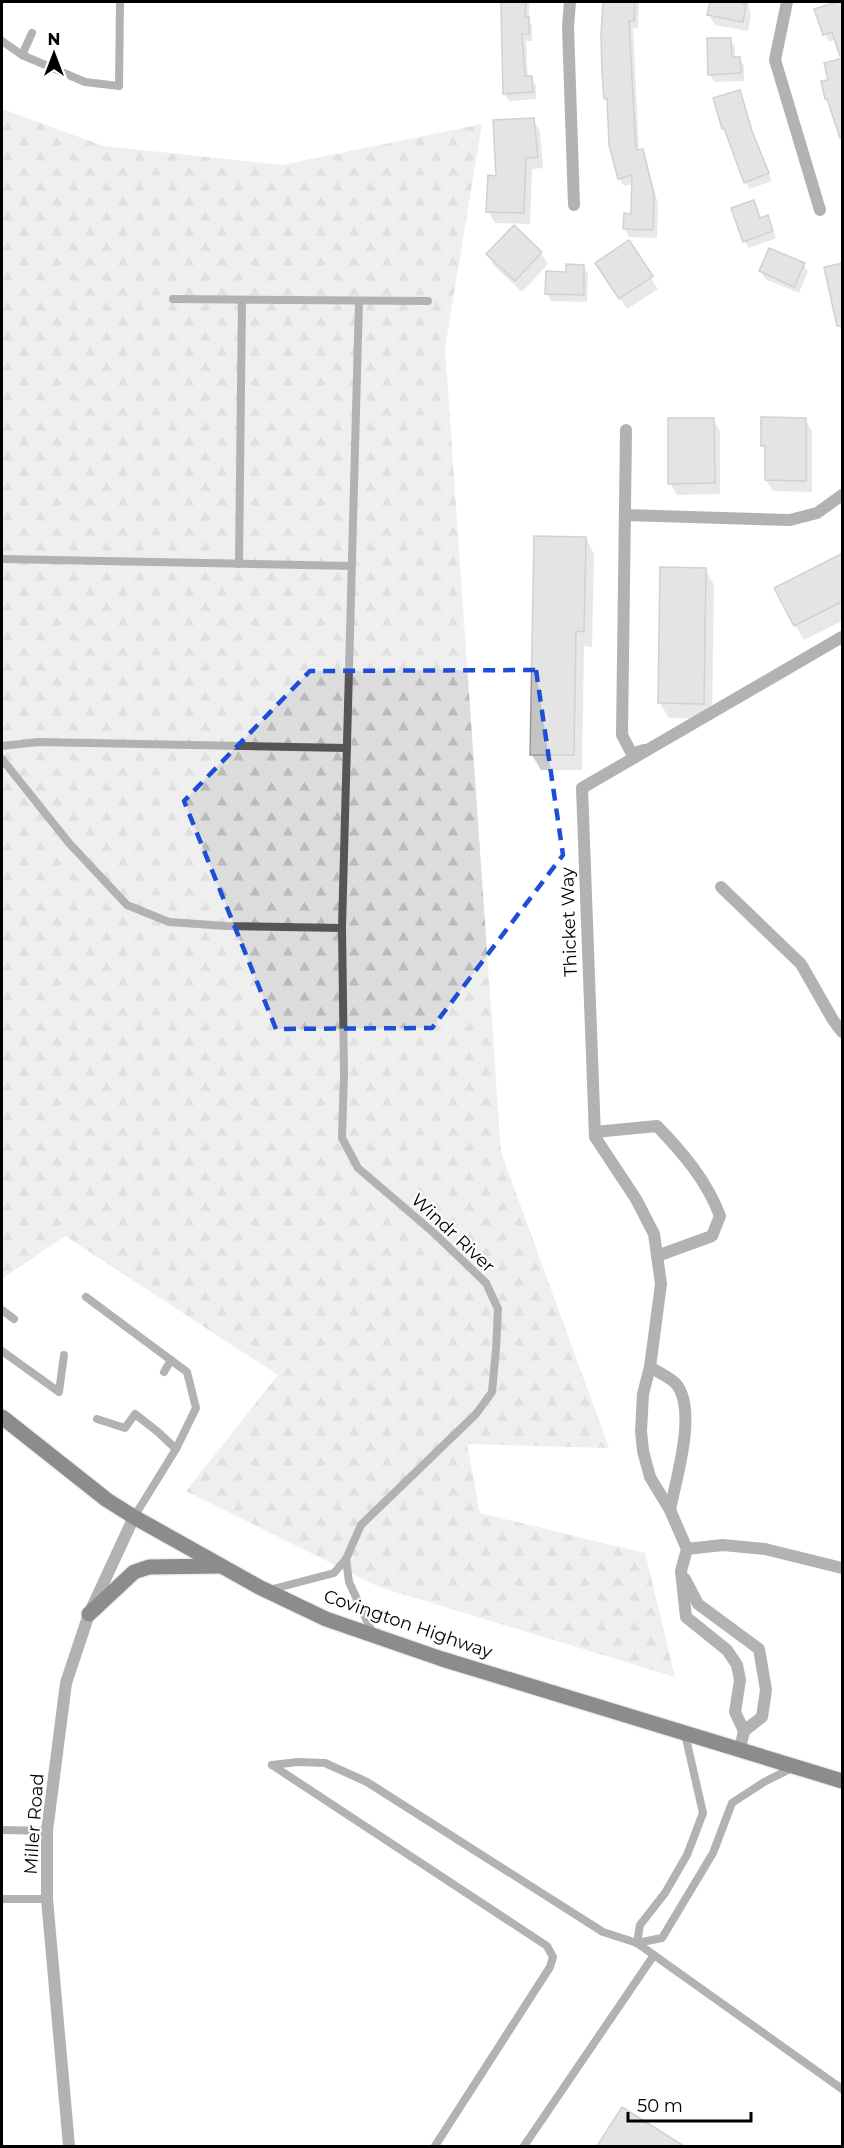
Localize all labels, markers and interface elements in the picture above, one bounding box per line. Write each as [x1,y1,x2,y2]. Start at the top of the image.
north arrow [24,24,84,84]
text: N [48,30,60,49]
street label: Thicket Way [556,867,582,977]
street label: Windr River [407,1189,499,1277]
street label: Covington Highway [321,1585,495,1663]
street label: Miller Road [19,1773,49,1875]
scale bar [628,2085,751,2123]
text: 50 m [637,2095,683,2117]

